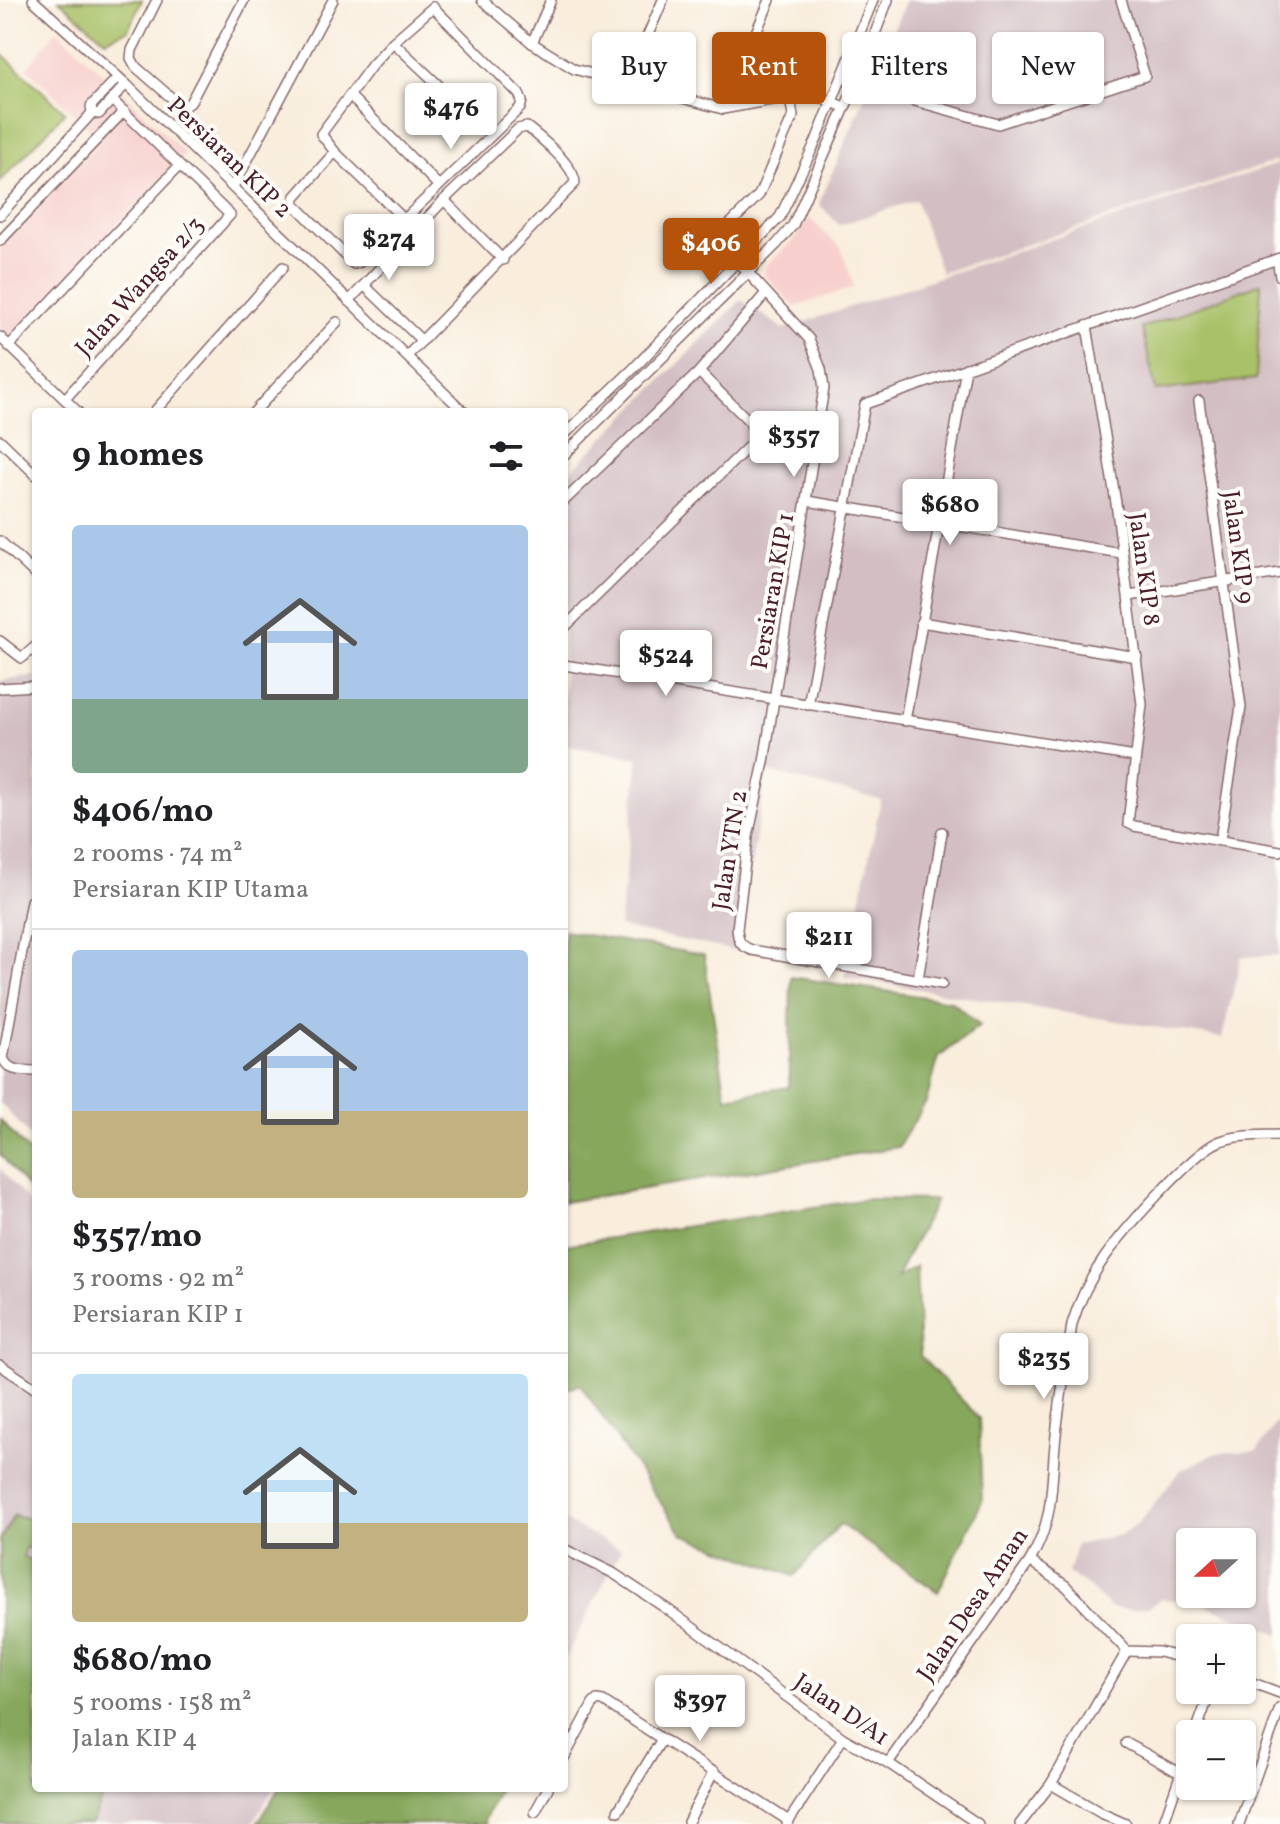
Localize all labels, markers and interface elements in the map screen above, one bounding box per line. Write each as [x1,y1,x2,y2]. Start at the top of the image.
chip: Buy [592,32,696,104]
chip: Rent [712,32,826,104]
chip: Filters [842,32,976,104]
chip: New [992,32,1104,104]
pin: $476 [404,83,498,151]
street label: Persiaran KIP 2 [159,90,299,227]
text: $476 [423,91,479,127]
street label: Jalan Wangsa 2/3 [68,210,213,365]
pin: $274 [342,214,436,282]
pin: $406 [664,218,758,286]
text: $274 [362,222,416,258]
text: $406 [681,226,741,262]
pin: $357 [747,411,841,479]
text: $357 [768,419,820,455]
text: 9 homes [72,433,204,480]
icon: filters [484,434,528,478]
pin: $680 [903,479,997,547]
text: $680 [921,487,979,523]
street label: Jalan KIP 9 [1212,488,1262,606]
street label: Persiaran KIP 1 [743,510,804,672]
street label: Jalan KIP 8 [1118,511,1168,628]
icon: home [228,577,372,721]
pin: $524 [619,630,713,698]
text: $524 [638,638,694,674]
street label: Jalan YTN 2 [705,788,757,913]
text: $406/mo [72,789,214,836]
text: 2 rooms · 74 m² [72,836,243,872]
text: Persiaran KIP Utama [72,872,309,908]
pin: $211 [782,912,876,980]
text: $211 [805,920,853,956]
icon: home [228,1002,372,1146]
text: $357/mo [72,1214,202,1261]
text: 3 rooms · 92 m² [72,1261,244,1297]
text: Persiaran KIP 1 [72,1297,244,1333]
pin: $235 [997,1333,1091,1401]
text: $235 [1017,1341,1071,1377]
icon: home [228,1426,372,1570]
street label: Jalan Desa Aman [910,1522,1038,1689]
north arrow [1176,1528,1256,1608]
map controls [1176,1528,1256,1800]
button: + [1176,1624,1256,1704]
text: $680/mo [72,1638,212,1685]
street label: Jalan D/A1 [786,1666,895,1755]
pin: $397 [653,1675,747,1743]
text: $397 [673,1683,727,1719]
text: 5 rooms · 158 m² [72,1685,252,1721]
button: − [1176,1720,1256,1800]
text: Jalan KIP 4 [72,1721,198,1757]

